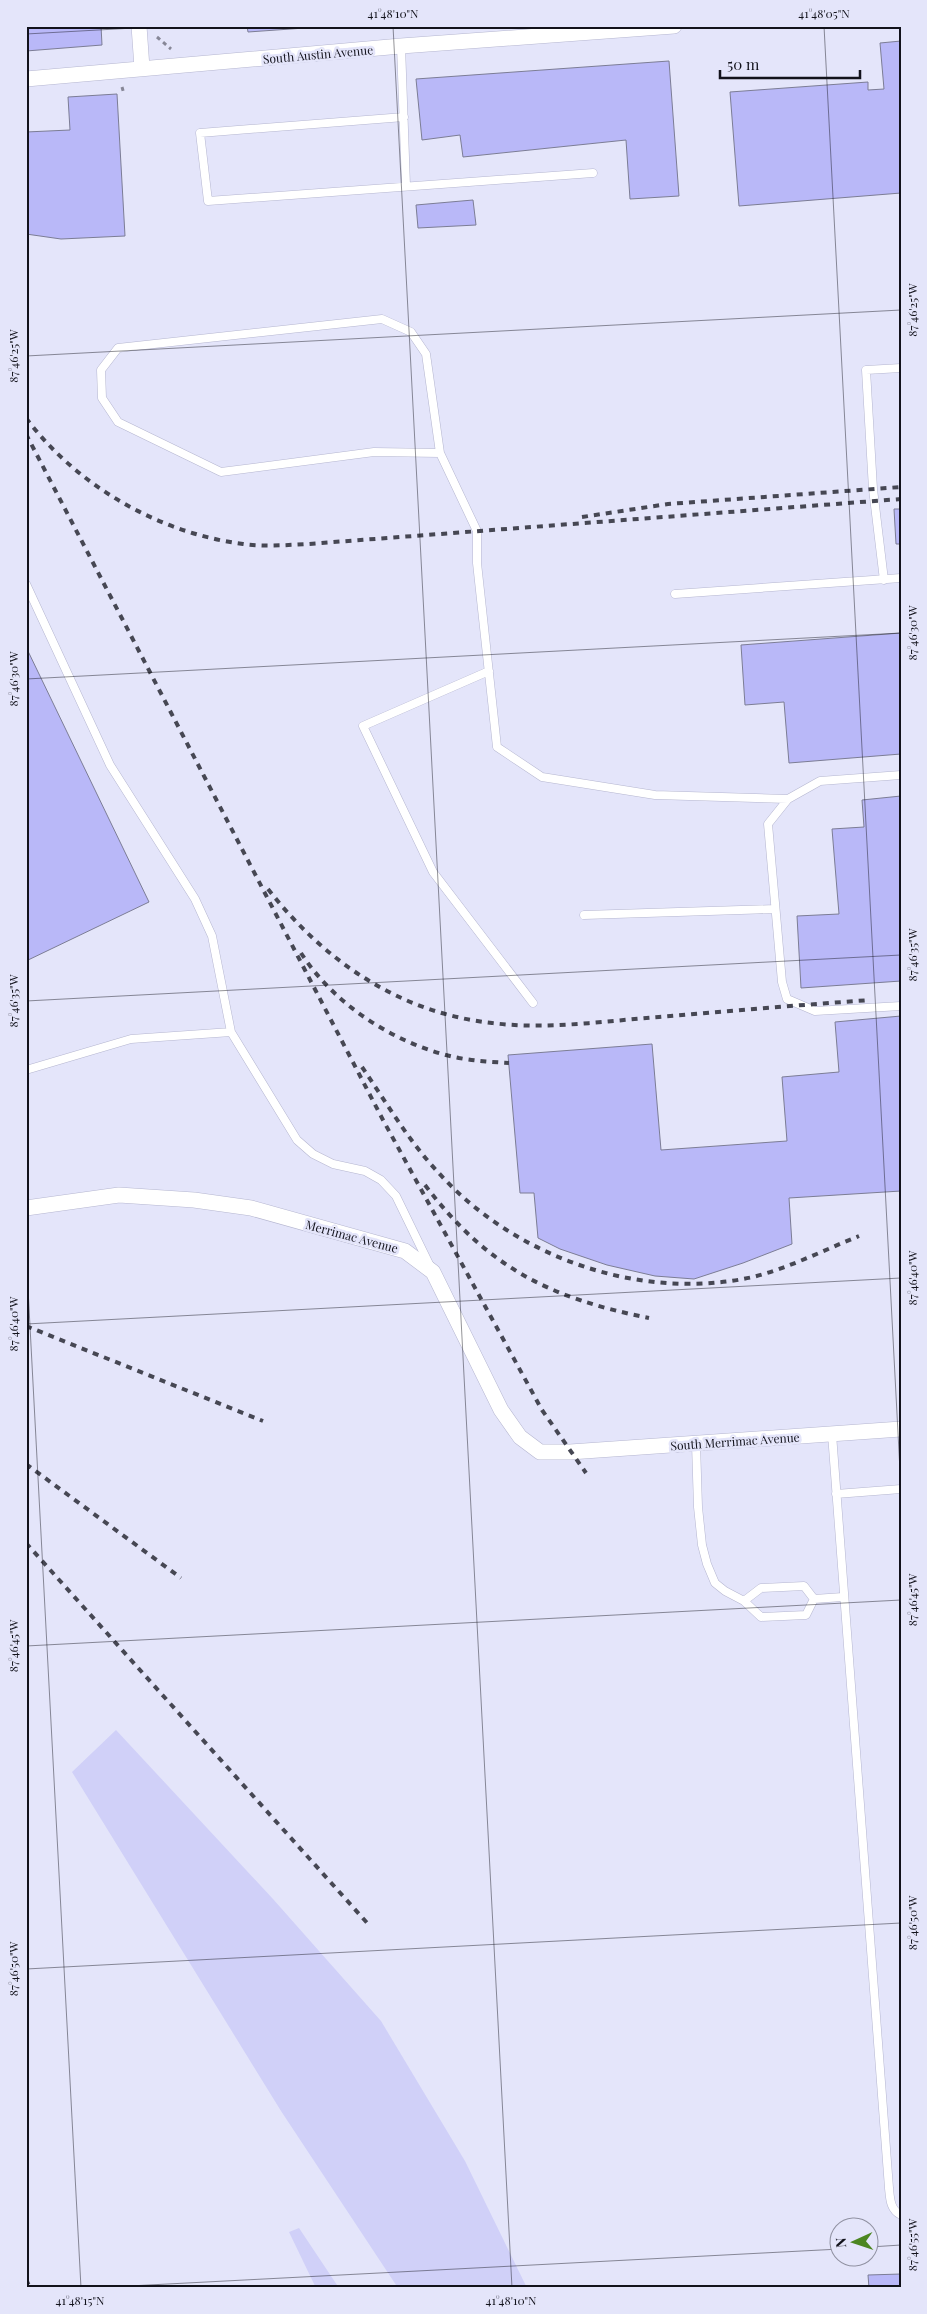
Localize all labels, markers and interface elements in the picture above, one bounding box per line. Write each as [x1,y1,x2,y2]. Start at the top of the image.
text: 41°48'10"N [367,5,419,21]
text: 41°48'05"N [798,5,850,21]
street label: South Austin Avenue [262,41,374,67]
scale bar [720,48,860,80]
text: 50 m [727,54,760,74]
text: 87°46'25"W [904,283,920,337]
text: 87°46'25"W [5,329,21,383]
text: 87°46'30"W [904,605,920,661]
text: 87°46'30"W [5,651,21,707]
text: 87°46'35"W [904,928,920,982]
text: 87°46'35"W [5,974,21,1028]
street label: Merrimac Avenue [304,1216,400,1256]
text: 87°46'40"W [904,1250,920,1305]
text: 87°46'40"W [5,1296,21,1351]
street label: South Merrimac Avenue [670,1429,800,1453]
text: 87°46'45"W [904,1574,920,1626]
text: 87°46'45"W [5,1620,21,1672]
text: 87°46'50"W [904,1896,920,1950]
text: 87°46'50"W [5,1942,21,1996]
north arrow [830,2216,880,2266]
text: 87°46'55"W [904,2219,920,2271]
text: N [831,2237,850,2248]
text: 41°48'15"N [56,2292,105,2308]
text: 41°48'10"N [485,2292,537,2308]

